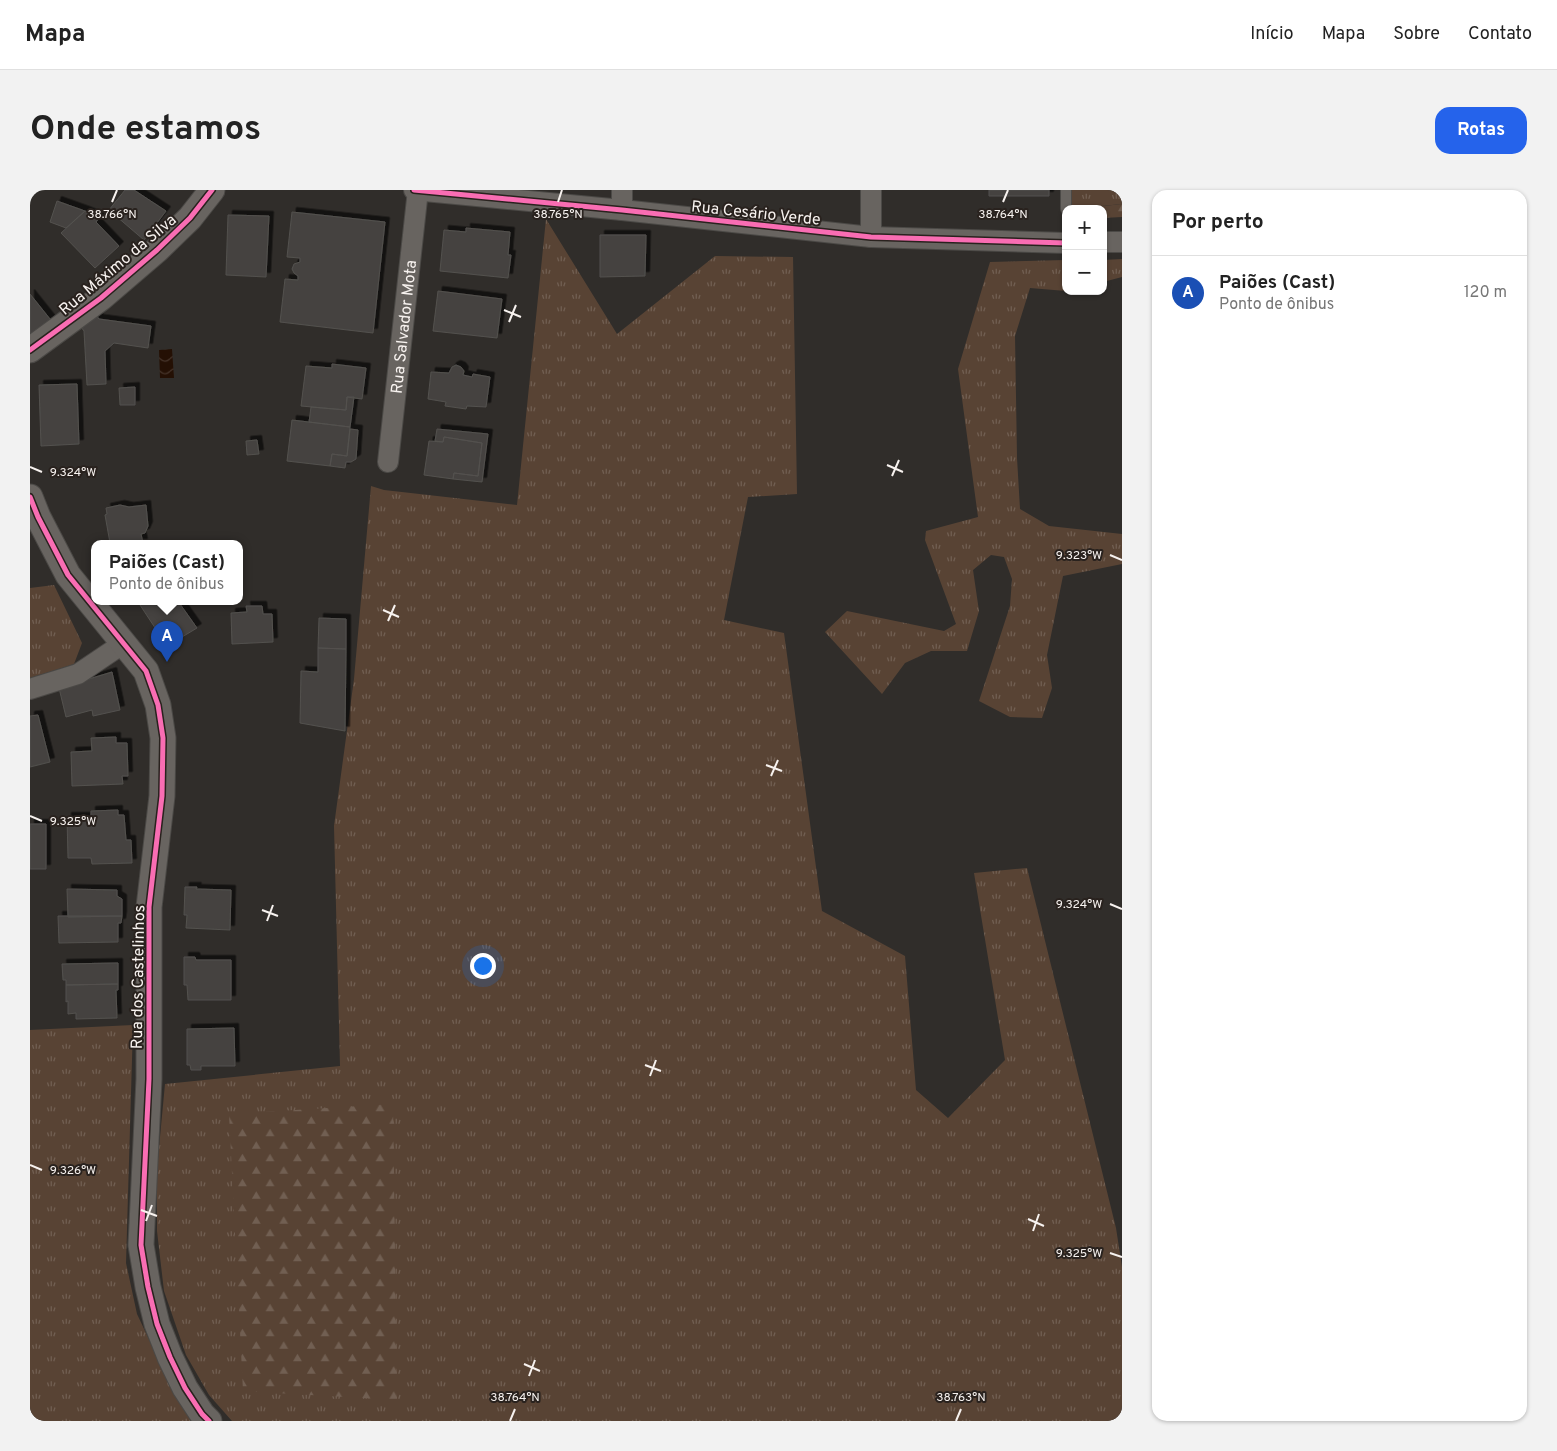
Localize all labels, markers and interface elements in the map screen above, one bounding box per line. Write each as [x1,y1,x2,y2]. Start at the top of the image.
text: Mapa [25,20,85,50]
text: Início [1250,23,1294,46]
text: Mapa [1322,23,1365,46]
text: Sobre [1393,23,1440,46]
text: Contato [1468,23,1532,46]
button: Rotas [1435,107,1527,154]
text: Onde estamos [30,108,261,152]
street label: Rua Cesário Verde [690,197,821,231]
map controls [1062,205,1107,295]
button: + [1062,205,1107,250]
text: 38.766°N [87,207,137,223]
text: 38.765°N [533,207,583,223]
text: 38.764°N [978,207,1028,223]
text: Por perto [1172,209,1264,236]
street label: Rua Máximo da Silva [56,211,181,320]
button: − [1062,250,1107,295]
street label: Rua Salvador Mota [388,259,422,395]
text: Paiões (Cast) [1219,271,1335,295]
text: A [1182,283,1194,303]
text: 120 m [1464,283,1507,303]
text: Ponto de ônibus [1219,295,1334,315]
text: 9.324°W [50,465,96,481]
popup [91,540,243,605]
text: 9.323°W [1056,548,1102,564]
text: Paiões (Cast) [109,551,225,575]
text: Ponto de ônibus [109,575,224,595]
pin: A [151,621,183,662]
text: 9.325°W [50,814,96,830]
text: 9.324°W [1056,897,1102,913]
street label: Rua dos Castelinhos [128,905,150,1049]
your location [470,953,496,979]
text: 9.326°W [50,1163,96,1179]
text: 9.325°W [1056,1246,1102,1262]
text: 38.764°N [490,1390,540,1406]
text: 38.763°N [936,1390,986,1406]

